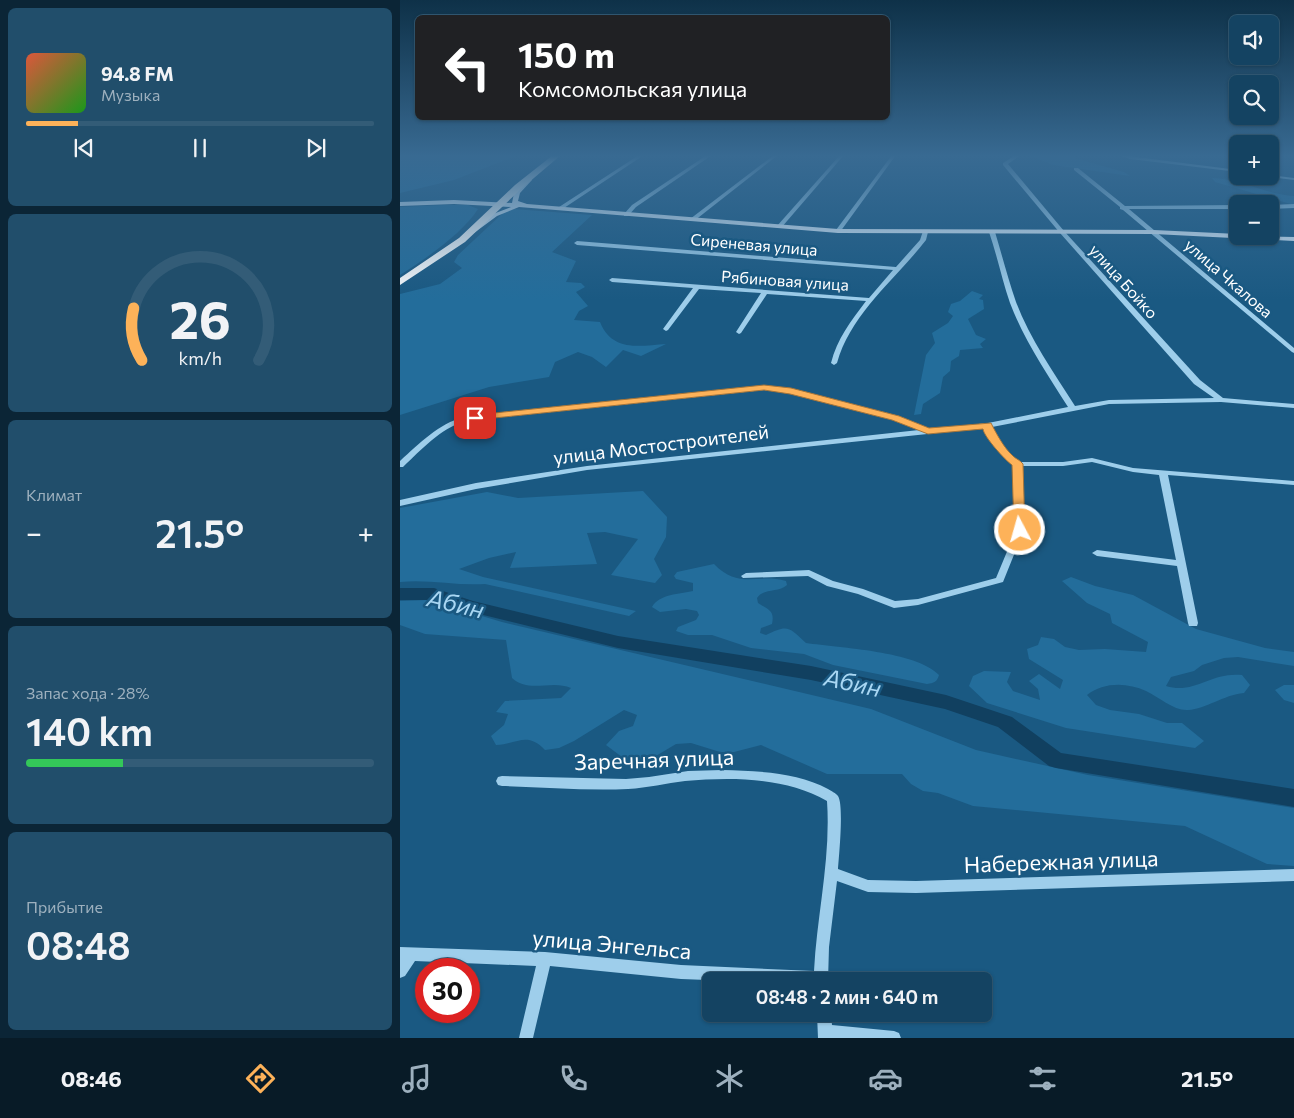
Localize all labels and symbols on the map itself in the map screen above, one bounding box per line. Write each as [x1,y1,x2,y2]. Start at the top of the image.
street label: Сиреневая улица [690,229,818,259]
street label: улица Чкалова [1181,235,1277,321]
street label: улица Бойко [1086,240,1162,322]
street label: Рябиновая улица [720,266,850,294]
pin [454,397,496,439]
street label: улица Мостостроителей [552,419,770,469]
position arrow [993,503,1045,555]
water label: Абин [424,582,488,624]
water label: Абин [821,662,884,702]
street label: Заречная улица [574,743,734,775]
street label: Набережная улица [963,844,1159,878]
street label: улица Энгельса [531,924,693,964]
speed limit sign: 30 [415,958,480,1023]

